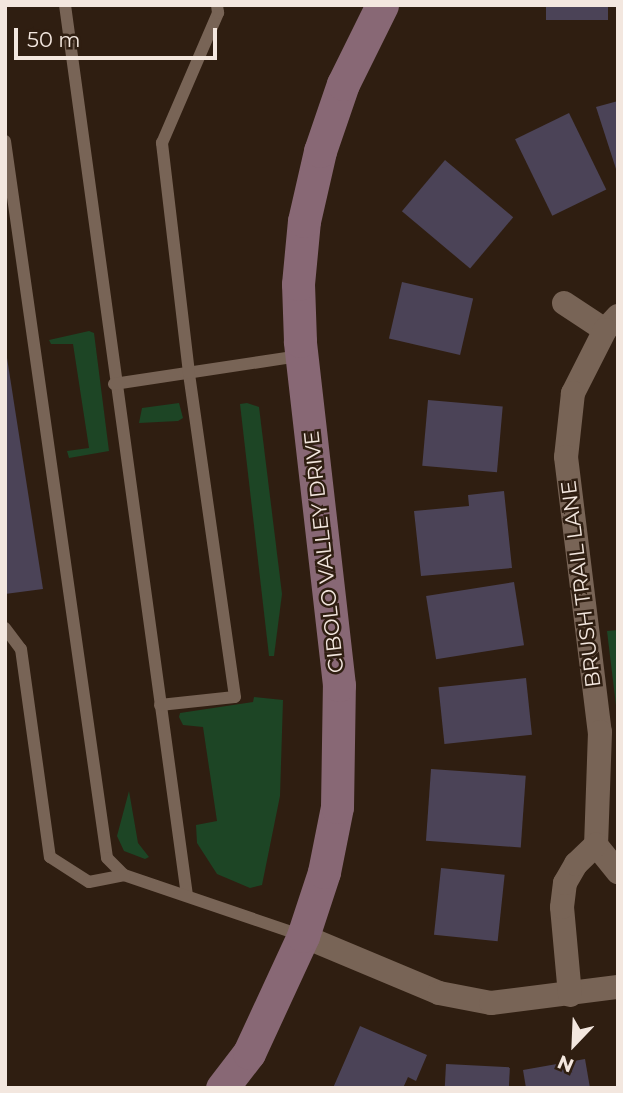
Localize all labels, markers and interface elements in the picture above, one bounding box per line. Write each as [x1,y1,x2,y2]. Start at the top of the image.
scale bar [18,14,220,58]
text: 50 m [27,27,81,52]
street label: CIBOLO VALLEY DRIVE [299,430,349,674]
street label: BRUSH TRAIL LANE [556,479,606,689]
north arrow [539,1009,609,1079]
text: N [554,1050,577,1077]

